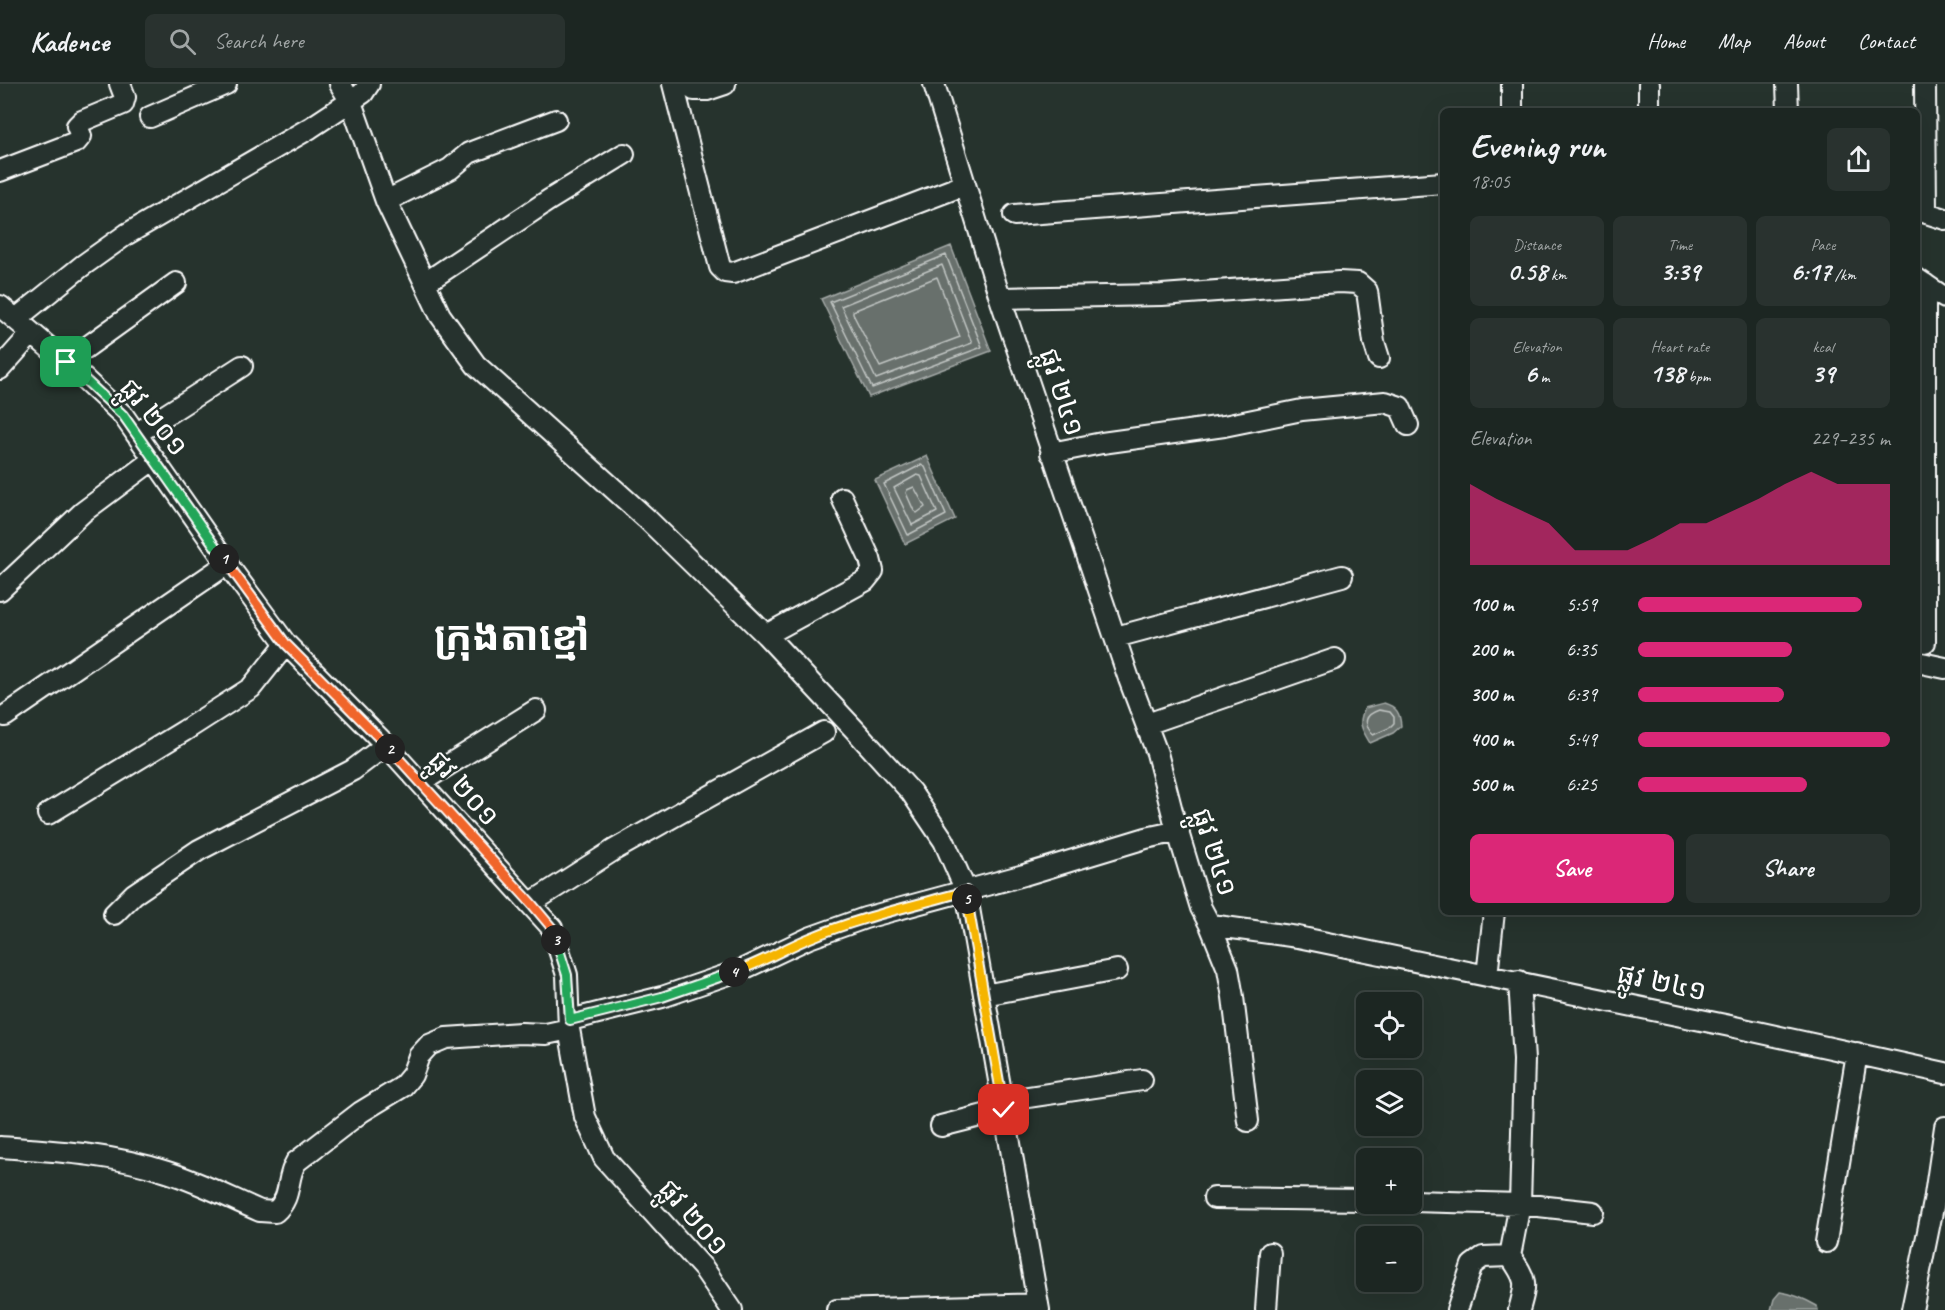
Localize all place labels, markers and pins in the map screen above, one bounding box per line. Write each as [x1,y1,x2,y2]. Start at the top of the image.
pin [40,336,91,387]
pin: 1 [209,544,239,574]
pin: 2 [375,734,405,764]
pin: 5 [952,884,982,914]
pin: 3 [541,925,571,955]
pin: 4 [719,957,749,987]
pin [978,1084,1029,1135]

